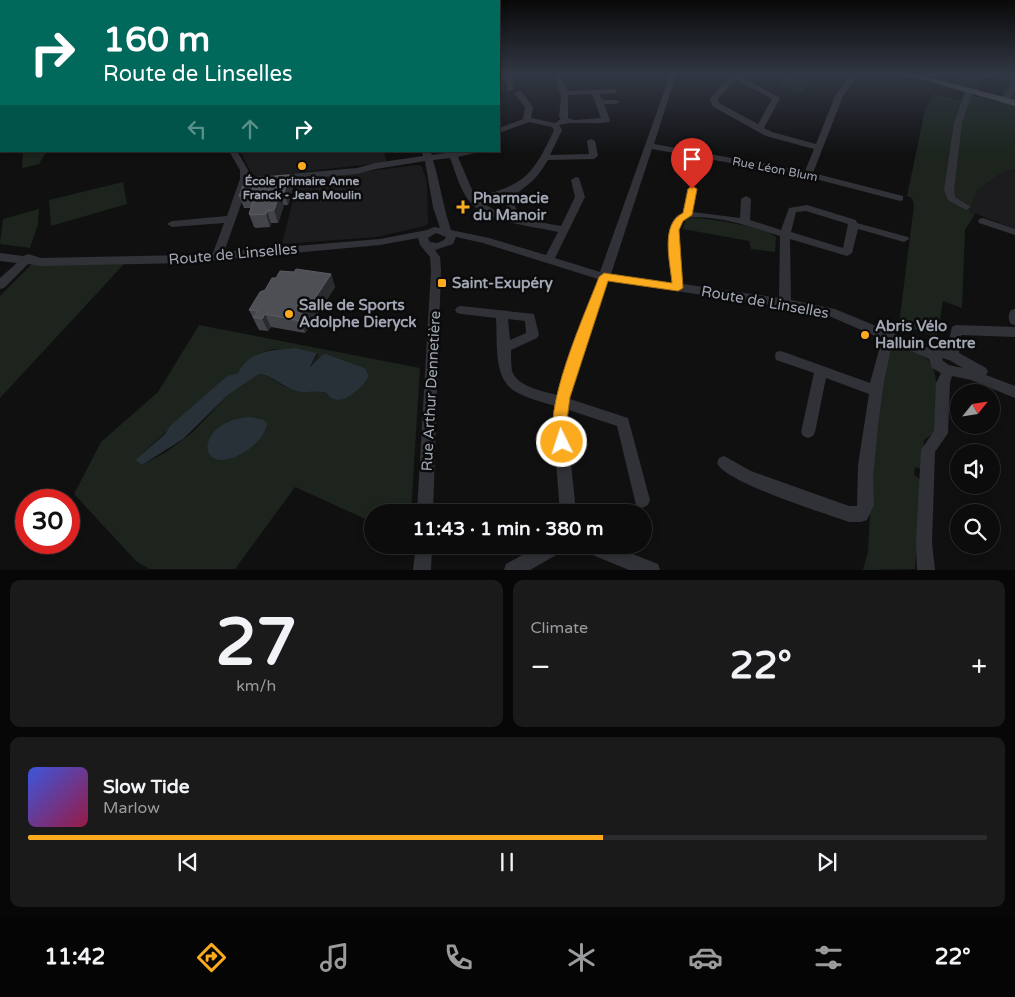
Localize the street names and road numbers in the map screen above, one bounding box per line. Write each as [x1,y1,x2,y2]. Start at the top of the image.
street label: Rue Léon Blum [731,154,819,184]
street label: Route de Linselles [168,239,298,269]
street label: Route de Linselles [700,282,830,322]
street label: Rue Arthur Dennetière [418,310,444,472]

